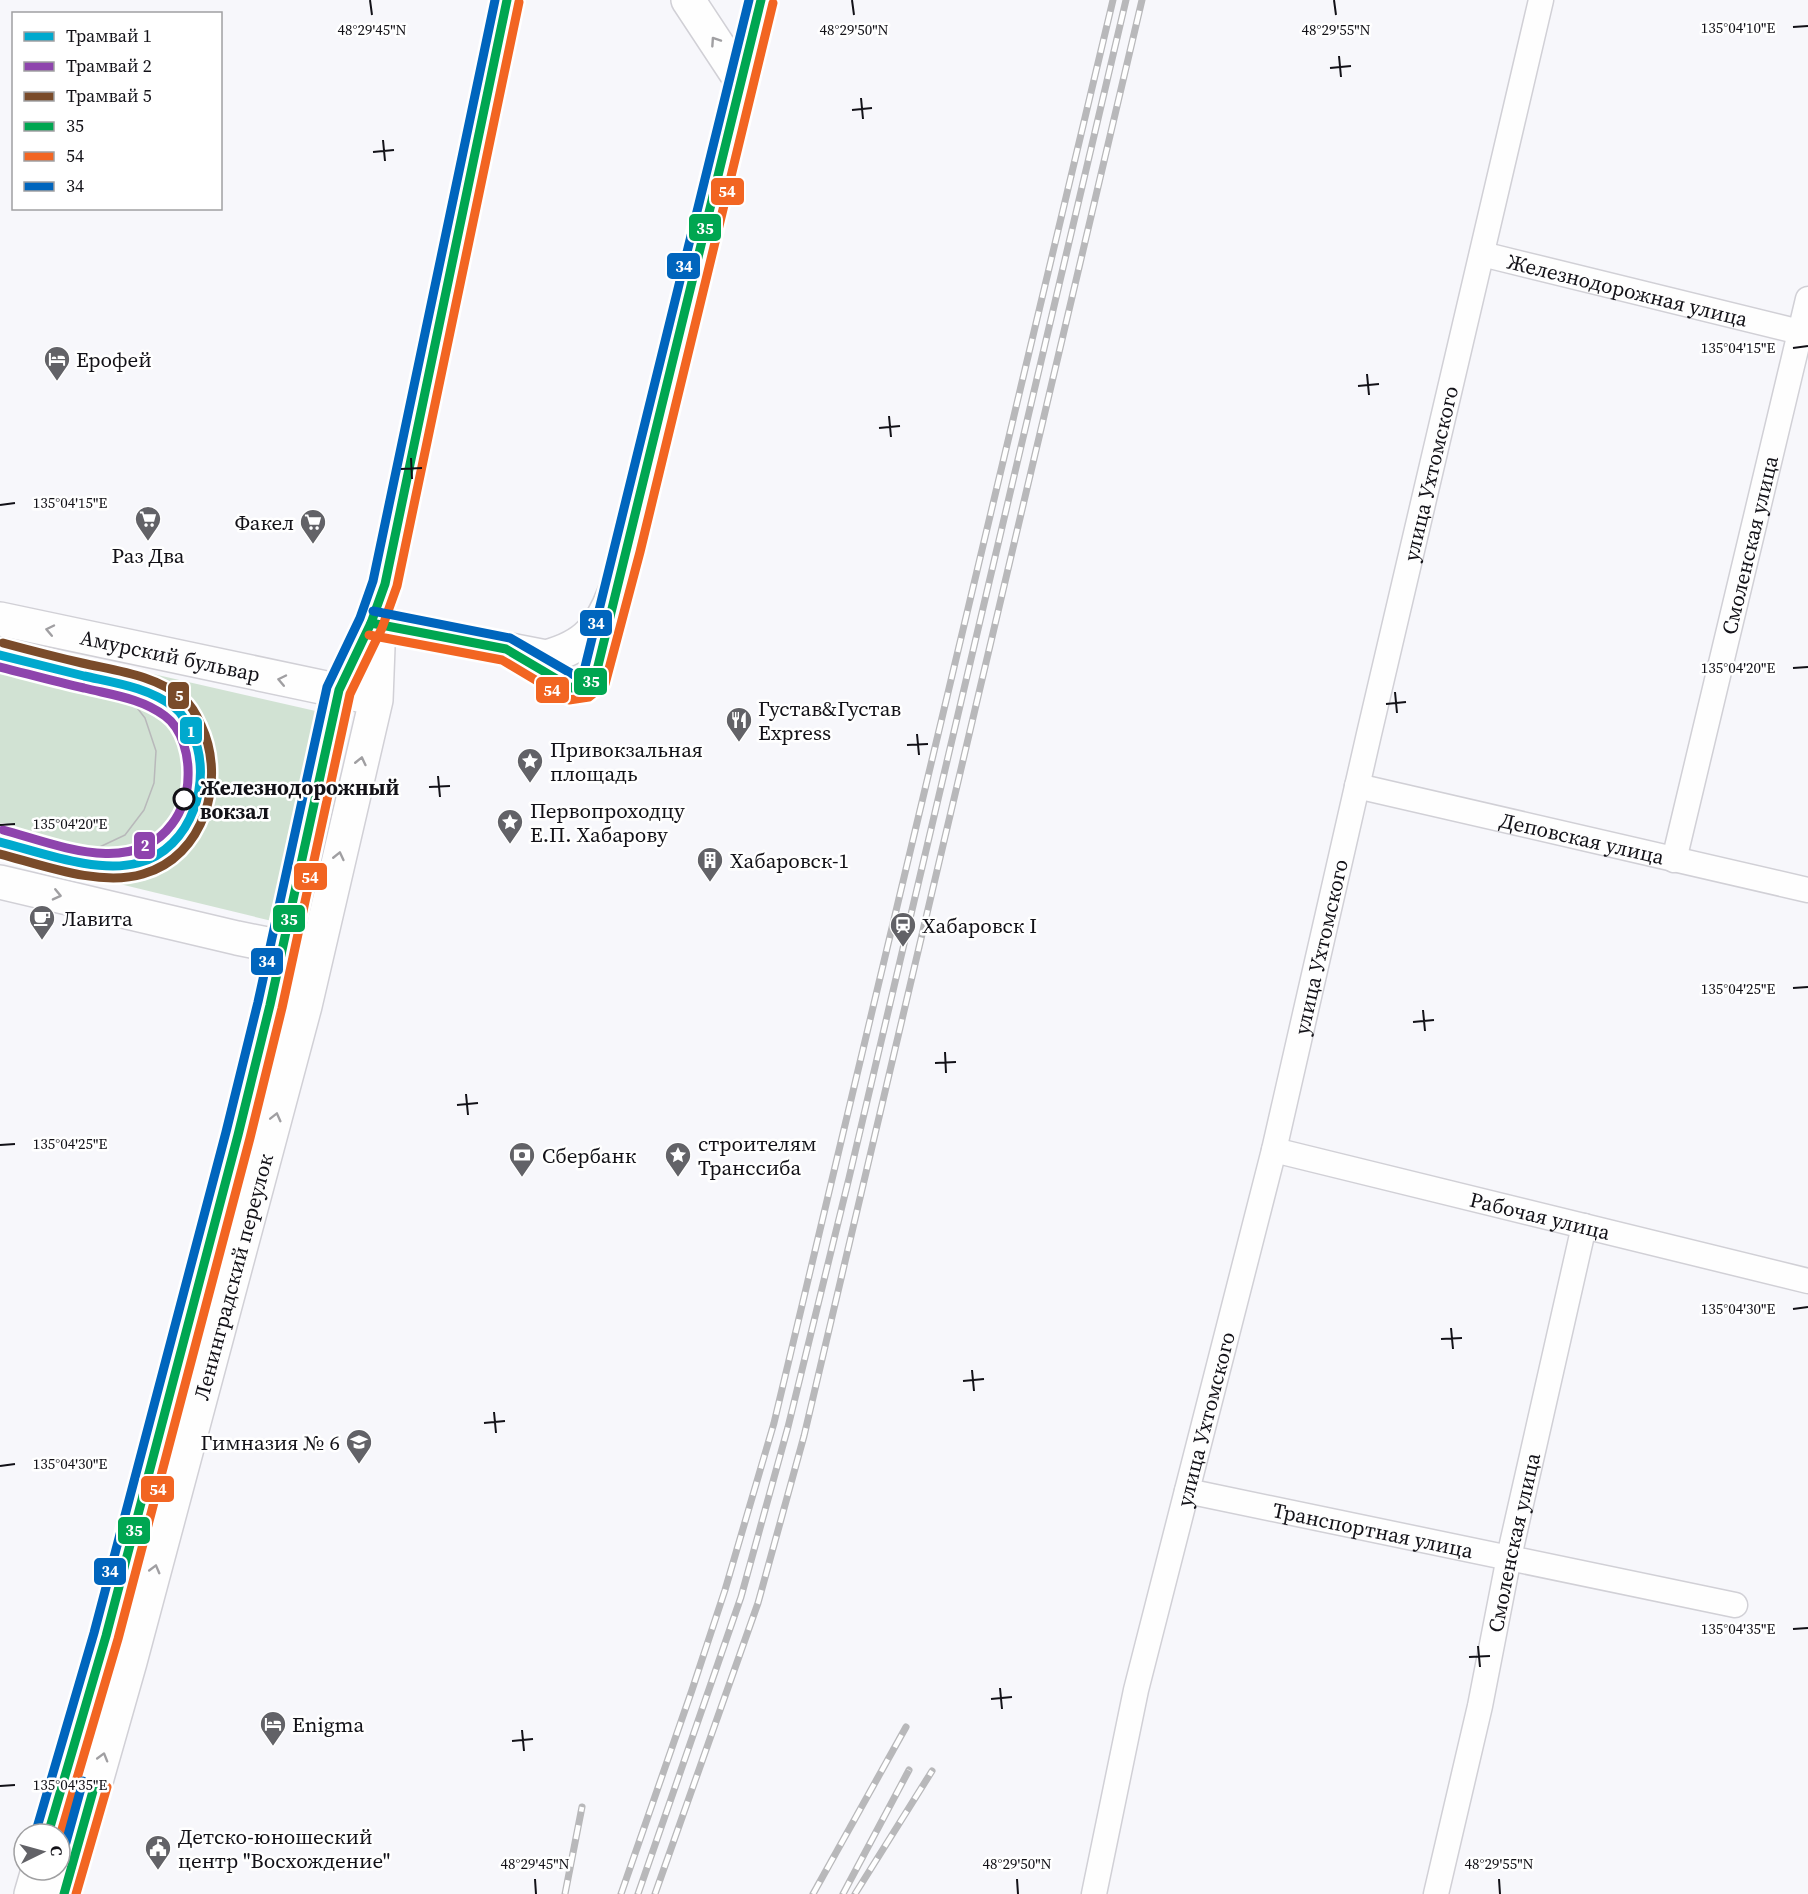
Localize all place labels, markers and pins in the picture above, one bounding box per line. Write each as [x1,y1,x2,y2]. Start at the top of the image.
hotel icon: Ерофей [42,344,72,382]
place label: Ерофей [76,345,152,374]
supermarket icon: Раз Два [133,504,163,542]
supermarket icon: Факел [298,507,328,545]
place label: Факел [235,508,294,537]
place label: Раз Два [111,541,185,570]
place label: Густав&Густав Express [758,694,901,747]
restaurant icon: Густав&Густав Express [724,705,754,743]
place label: Привокзальная площадь [550,735,703,788]
place icon: Привокзальная площадь [515,746,545,784]
place label: Железнодорожный вокзал [200,773,400,826]
marker: Железнодорожный вокзал [173,788,195,810]
place label: Первопроходцу Е.П. Хабарову [530,796,685,849]
place icon: Первопроходцу Е.П. Хабарову [495,807,525,845]
building icon: Хабаровск-1 [695,845,725,883]
place label: Хабаровск-1 [730,846,849,875]
cafe icon: Лавита [27,903,57,941]
place label: Лавита [62,904,133,933]
station icon: Хабаровск I [888,910,918,948]
place label: Хабаровск I [922,911,1037,940]
place label: строителям Транссиба [698,1129,817,1182]
bank icon: Сбербанк [507,1140,537,1178]
place icon: строителям Транссиба [663,1140,693,1178]
place label: Сбербанк [542,1141,637,1170]
school or university icon: Гимназия № 6 [344,1427,374,1465]
place label: Гимназия № 6 [201,1428,340,1457]
hotel icon: Enigma [258,1709,288,1747]
place label: Enigma [292,1710,364,1739]
place label: Детско-юношеский центр "Восхождение" [178,1822,390,1875]
public building icon: Детско-юношеский центр "Восхождение" [143,1833,173,1871]

